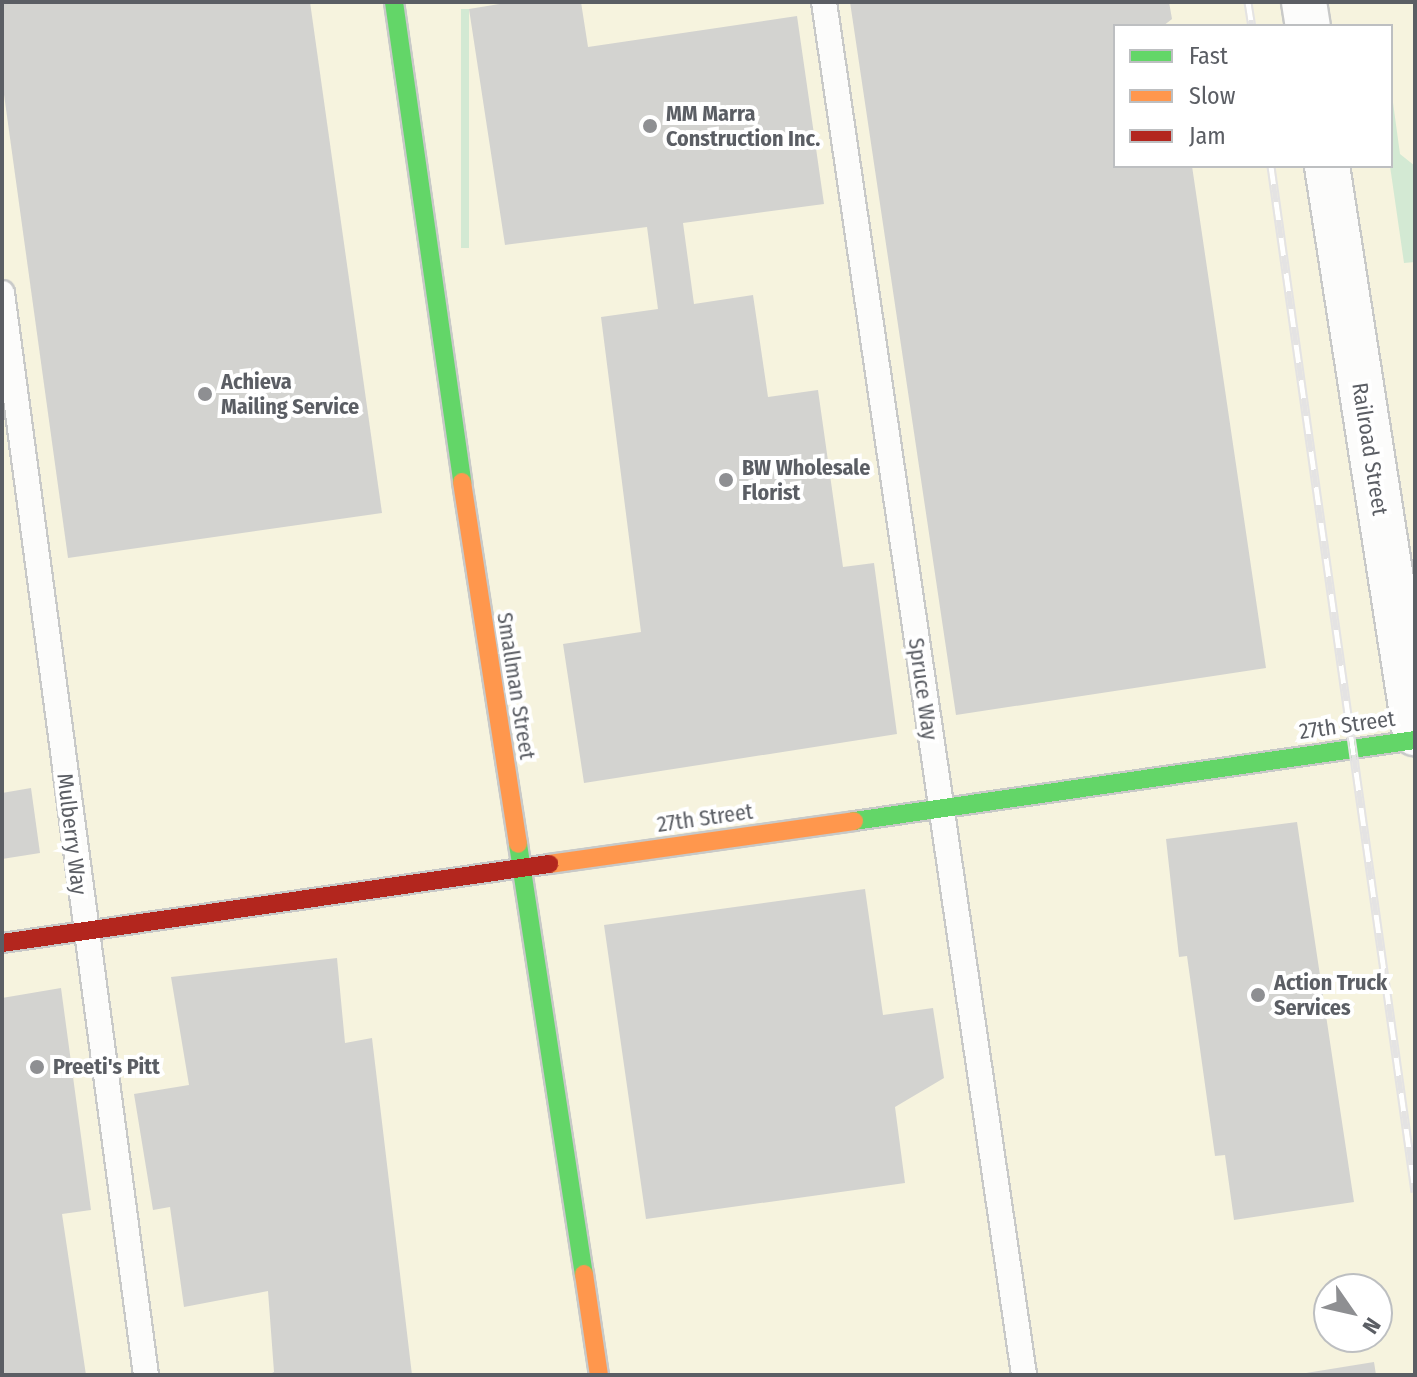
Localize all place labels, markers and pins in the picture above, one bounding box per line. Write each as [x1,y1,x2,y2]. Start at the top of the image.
place label: MM Marra Construction Inc. [666,100,820,152]
marker: MM Marra Construction Inc. [641,117,659,135]
place label: Achieva Mailing Service [221,368,359,420]
marker: Achieva Mailing Service [196,385,214,403]
place label: BW Wholesale Florist [742,454,870,506]
marker: BW Wholesale Florist [717,471,735,489]
place label: Action Truck Services [1274,969,1387,1020]
marker: Action Truck Services [1249,986,1267,1004]
place label: Preeti's Pitt [53,1054,160,1080]
marker: Preeti's Pitt [28,1058,46,1076]

